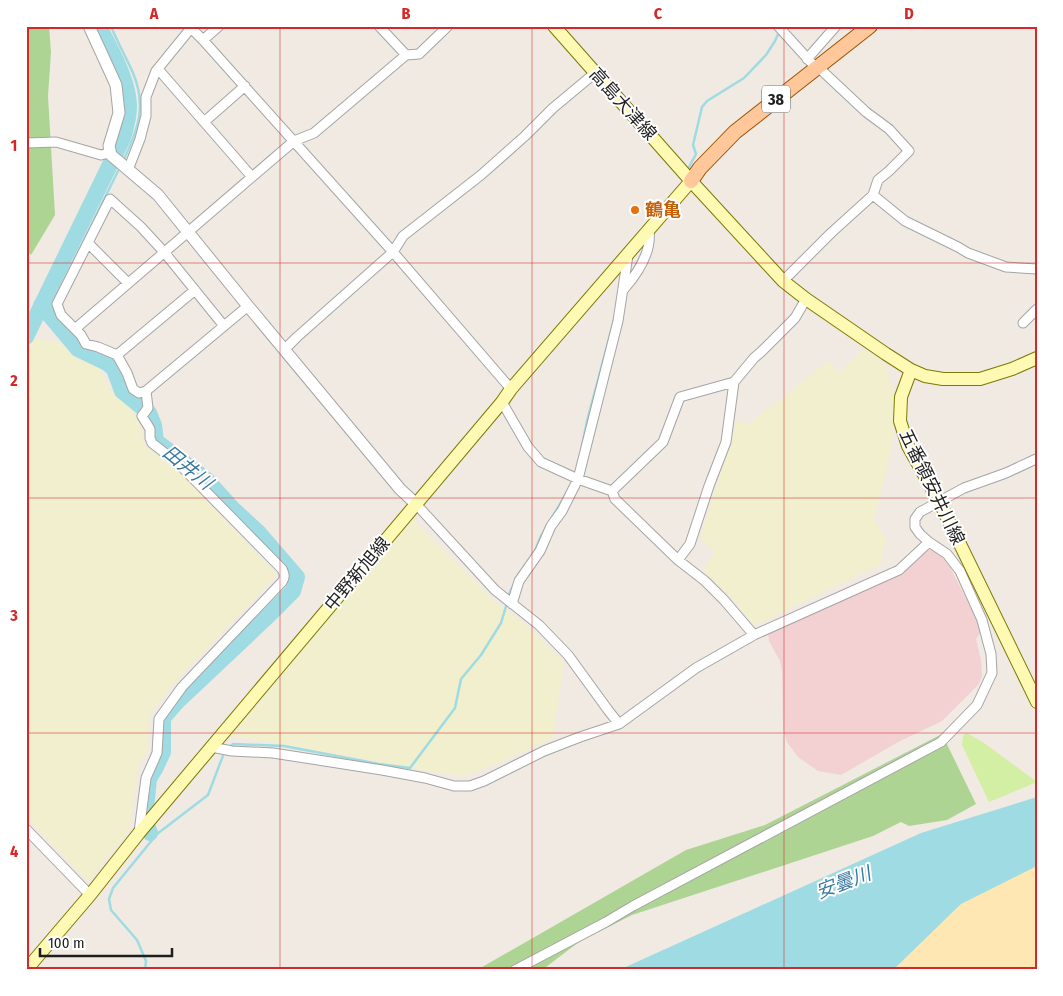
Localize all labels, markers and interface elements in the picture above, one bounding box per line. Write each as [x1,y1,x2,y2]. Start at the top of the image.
text: A [149,4,159,23]
text: B [402,4,411,23]
text: C [654,4,663,23]
text: D [904,4,914,23]
street label: 高島大津線 [585,63,661,145]
road number: 38 [762,86,790,112]
text: 1 [11,136,17,155]
place label: 鶴亀 [645,199,681,221]
marker: 鶴亀 [629,204,641,216]
text: 2 [9,371,18,390]
street label: 五番領安井川線 [894,426,970,548]
water label: 田井川 [158,441,219,496]
street label: 中野新旭線 [320,532,394,616]
text: 3 [9,606,18,625]
text: 4 [10,842,18,861]
water label: 安曇川 [812,861,876,903]
scale bar [40,926,172,958]
text: 100 m [48,934,85,952]

